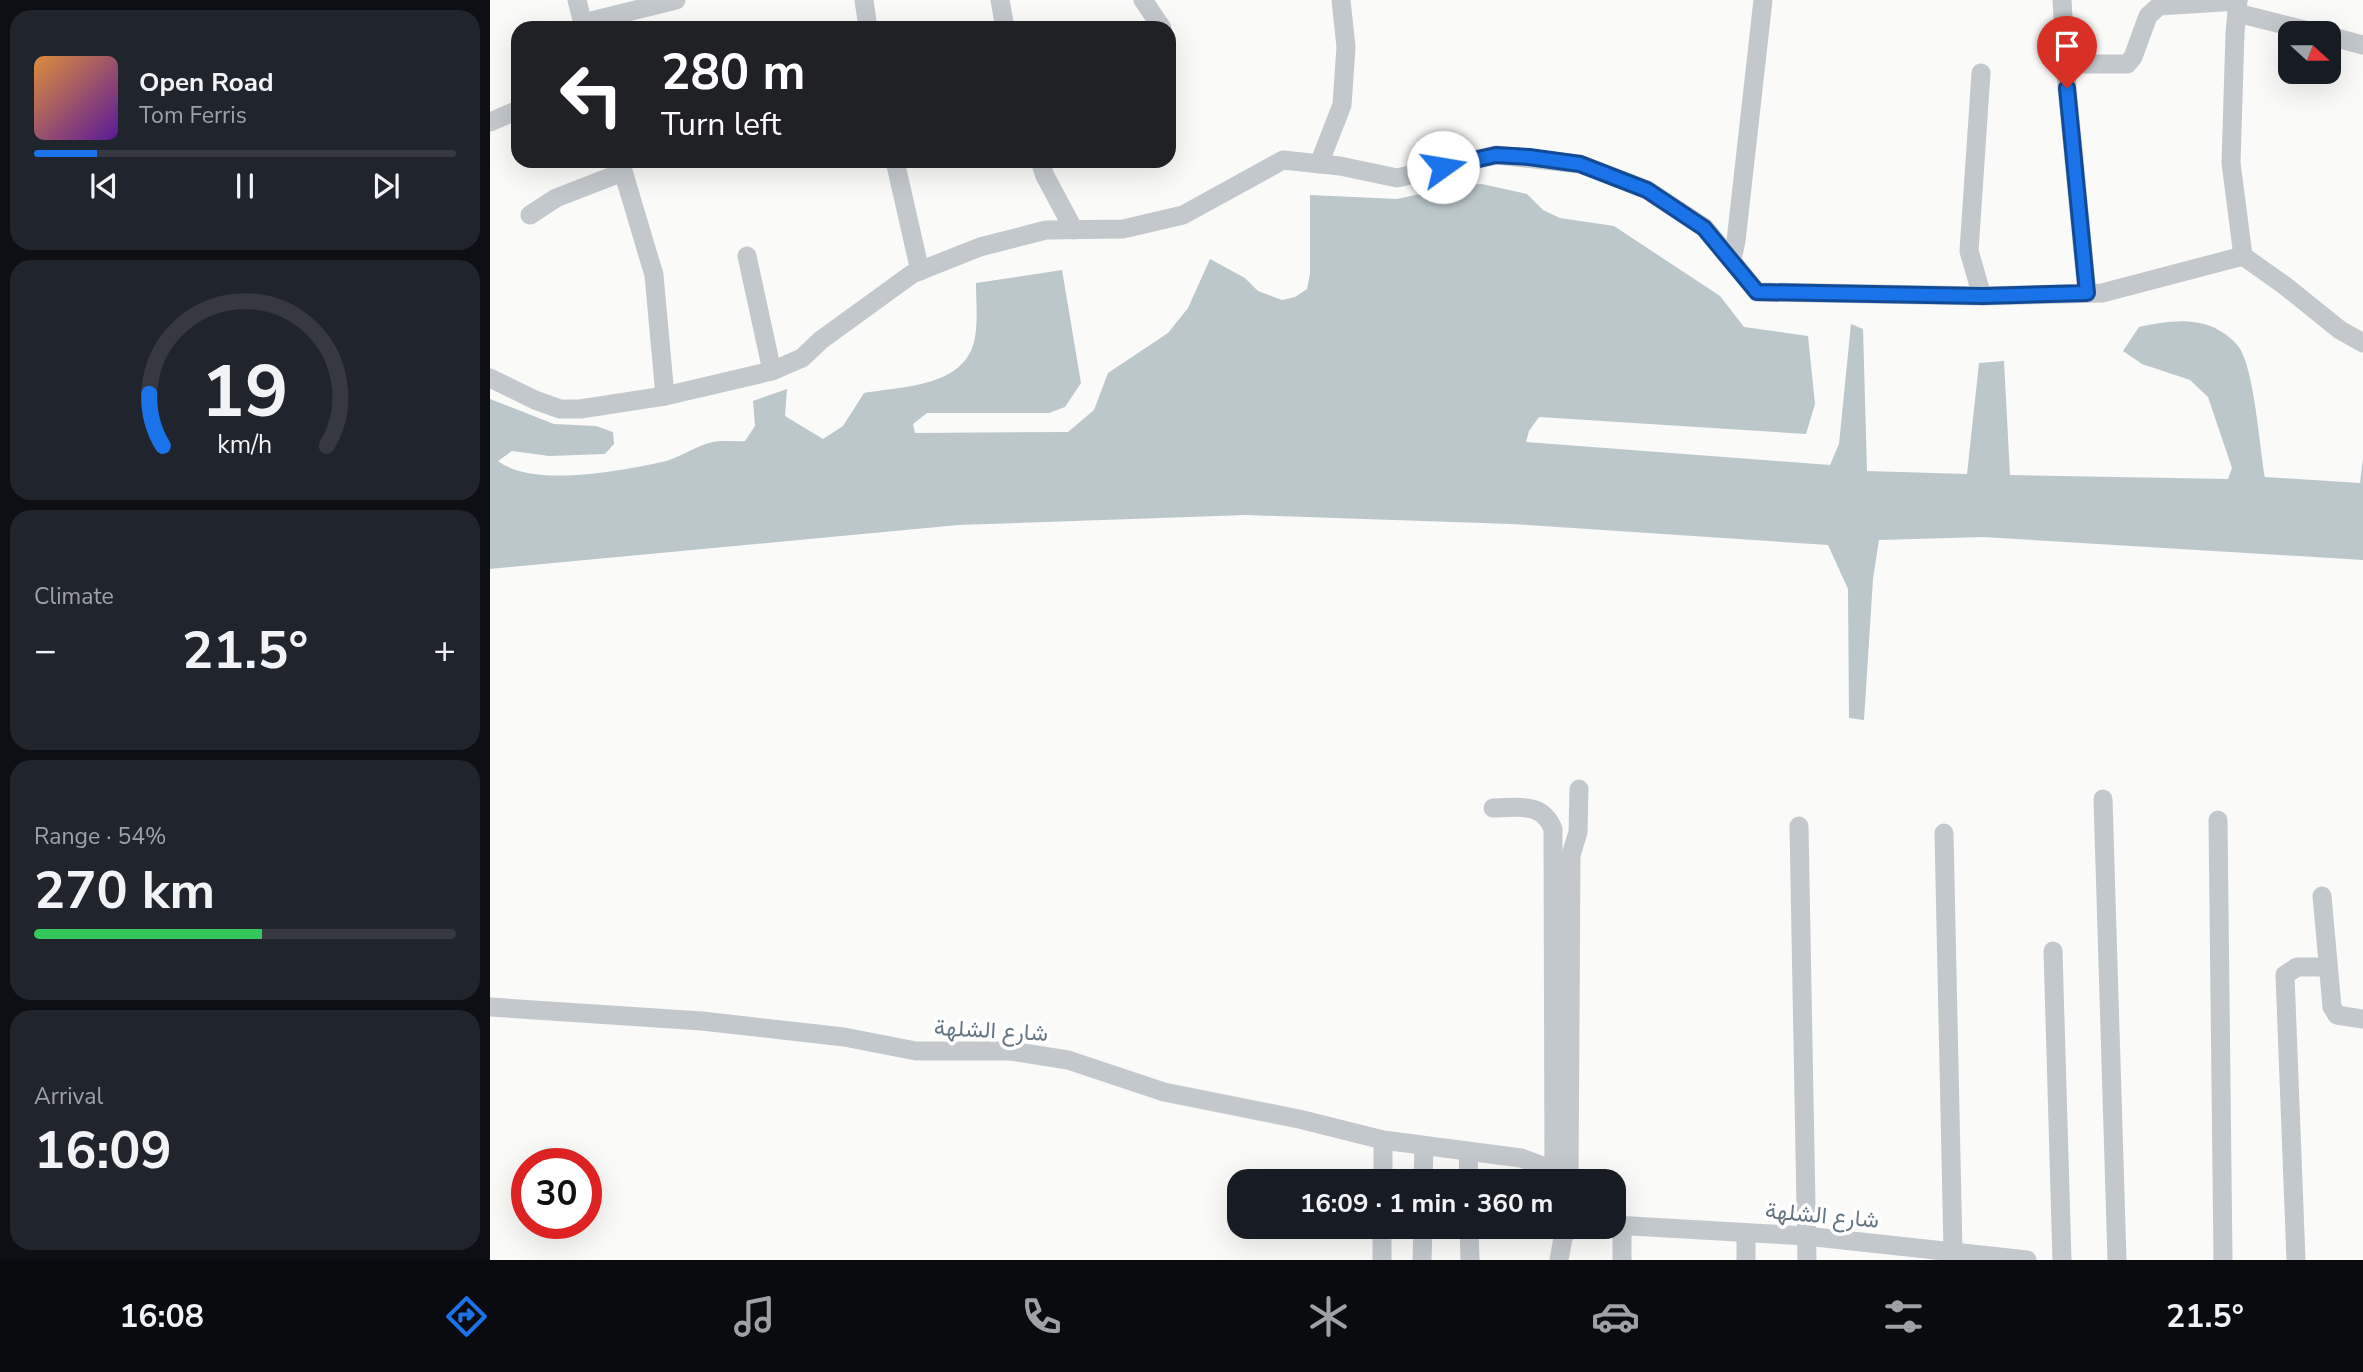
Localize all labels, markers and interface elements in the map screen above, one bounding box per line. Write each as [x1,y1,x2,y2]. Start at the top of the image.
pin [2037,16,2097,88]
north arrow [2278,21,2342,84]
map controls [2278,21,2341,84]
icon: arrive [2048,27,2086,65]
text: 280 m [661,39,805,106]
icon: left [546,49,637,140]
text: Open Road [139,65,274,100]
text: Tom Ferris [139,100,247,131]
text: Turn left [661,103,781,146]
position arrow [1406,130,1480,204]
icon: previous [85,167,123,205]
icon: pause [226,167,264,205]
icon: next [367,167,405,205]
text: 19 [201,342,289,442]
text: km/h [217,428,273,462]
text: Climate [34,581,114,612]
text: 21.5° [182,615,308,686]
text: − [34,625,57,676]
text: + [433,625,456,676]
text: Range · 54% [34,821,166,852]
text: 270 km [34,855,215,926]
street label: شارع الشلهة [933,1012,1049,1049]
text: Arrival [34,1081,103,1112]
text: 16:09 [34,1115,172,1186]
speed limit sign: 30 [511,1148,602,1239]
text: 16:09 · 1 min · 360 m [1300,1186,1553,1221]
street label: شارع الشلهة [1764,1195,1880,1236]
icon: directions [442,1292,491,1341]
icon: music [730,1292,779,1341]
icon: phone [1017,1292,1066,1341]
icon: climate [1304,1292,1353,1341]
icon: car [1591,1292,1640,1341]
icon: filters [1879,1292,1928,1341]
text: 16:08 [119,1295,204,1338]
text: 21.5° [2166,1295,2244,1338]

